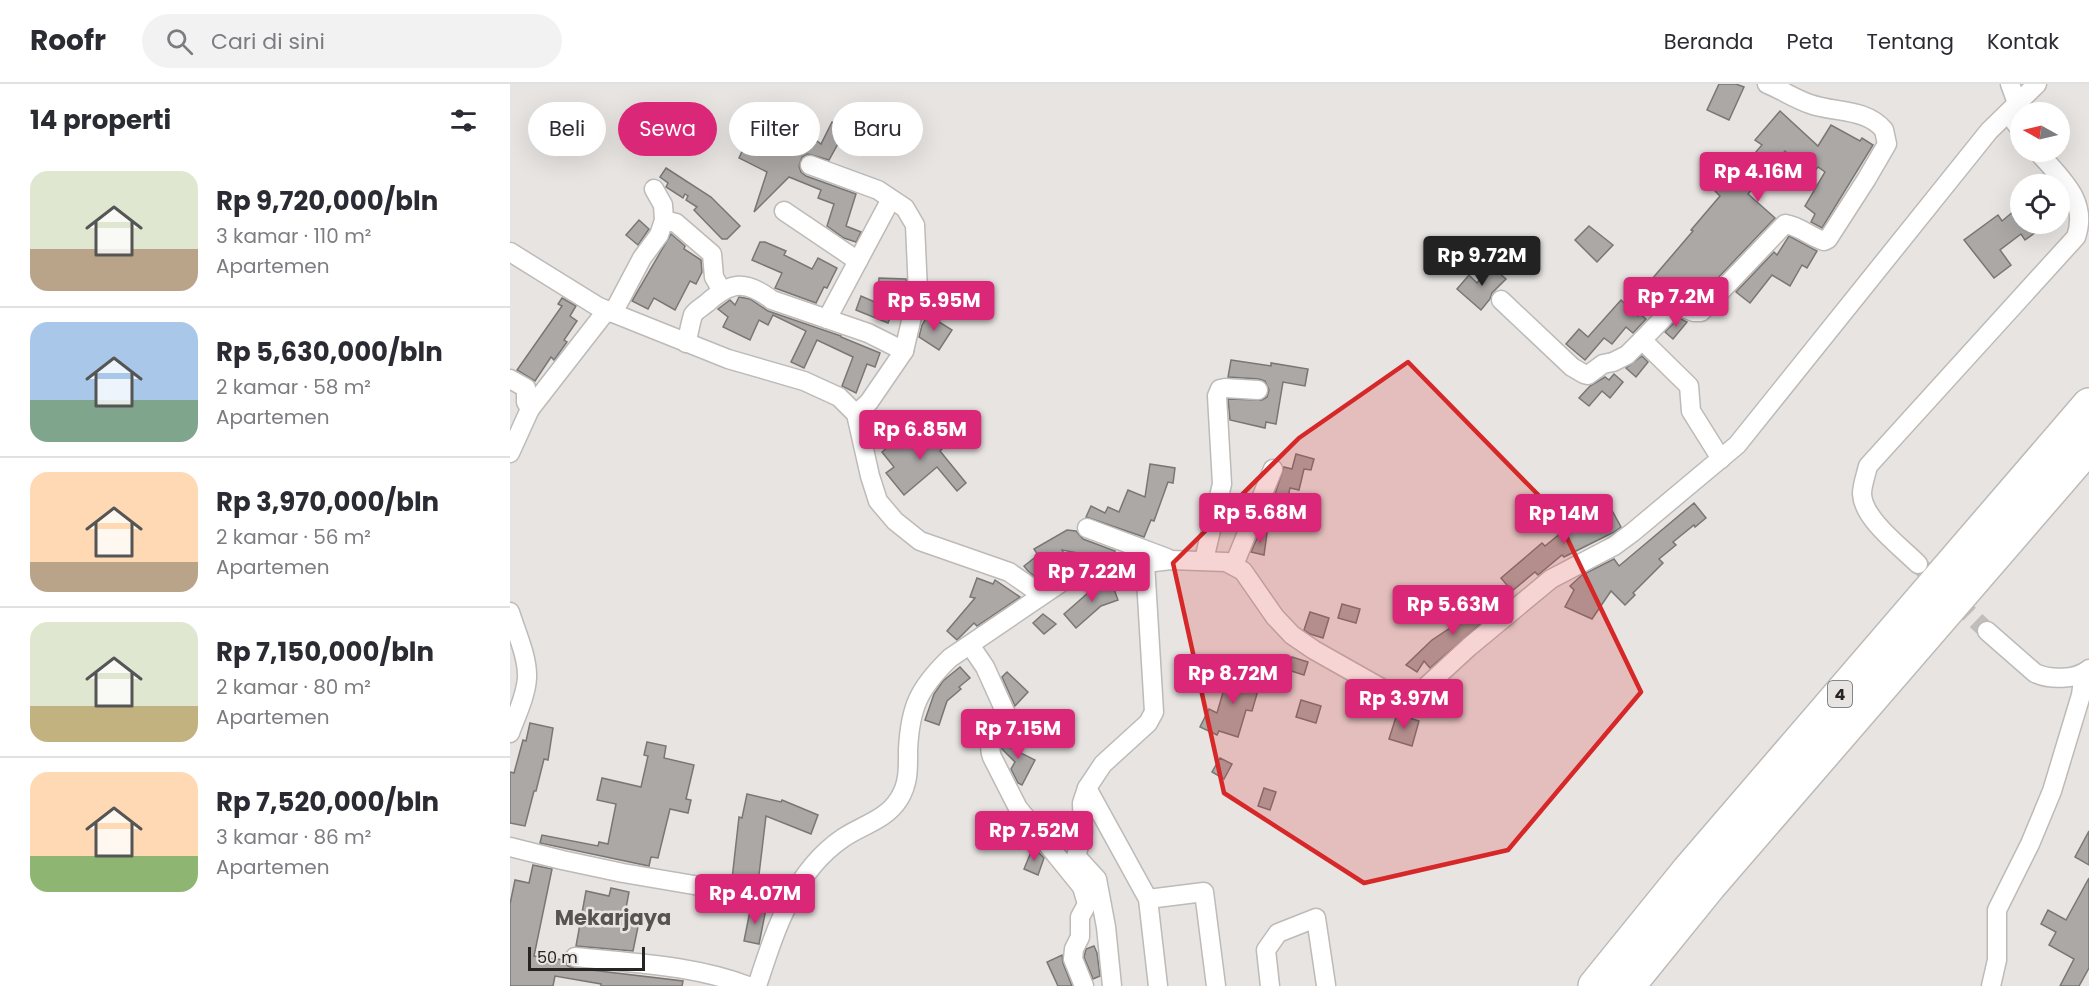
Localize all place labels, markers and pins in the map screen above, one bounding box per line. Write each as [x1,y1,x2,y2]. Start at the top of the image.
pin: Rp 4.16M [1696,152,1820,203]
pin: Rp 9.72M [1420,236,1544,287]
pin: Rp 7.2M [1621,277,1731,328]
pin: Rp 5.95M [872,281,996,332]
pin: Rp 6.85M [858,410,982,461]
pin: Rp 5.68M [1198,493,1322,544]
pin: Rp 14M [1515,494,1613,545]
pin: Rp 7.22M [1030,552,1154,603]
pin: Rp 5.63M [1391,585,1515,636]
pin: Rp 8.72M [1171,654,1295,705]
pin: Rp 3.97M [1342,679,1466,730]
pin: Rp 7.15M [956,709,1080,760]
pin: Rp 7.52M [972,811,1096,862]
pin: Rp 4.07M [693,874,817,925]

